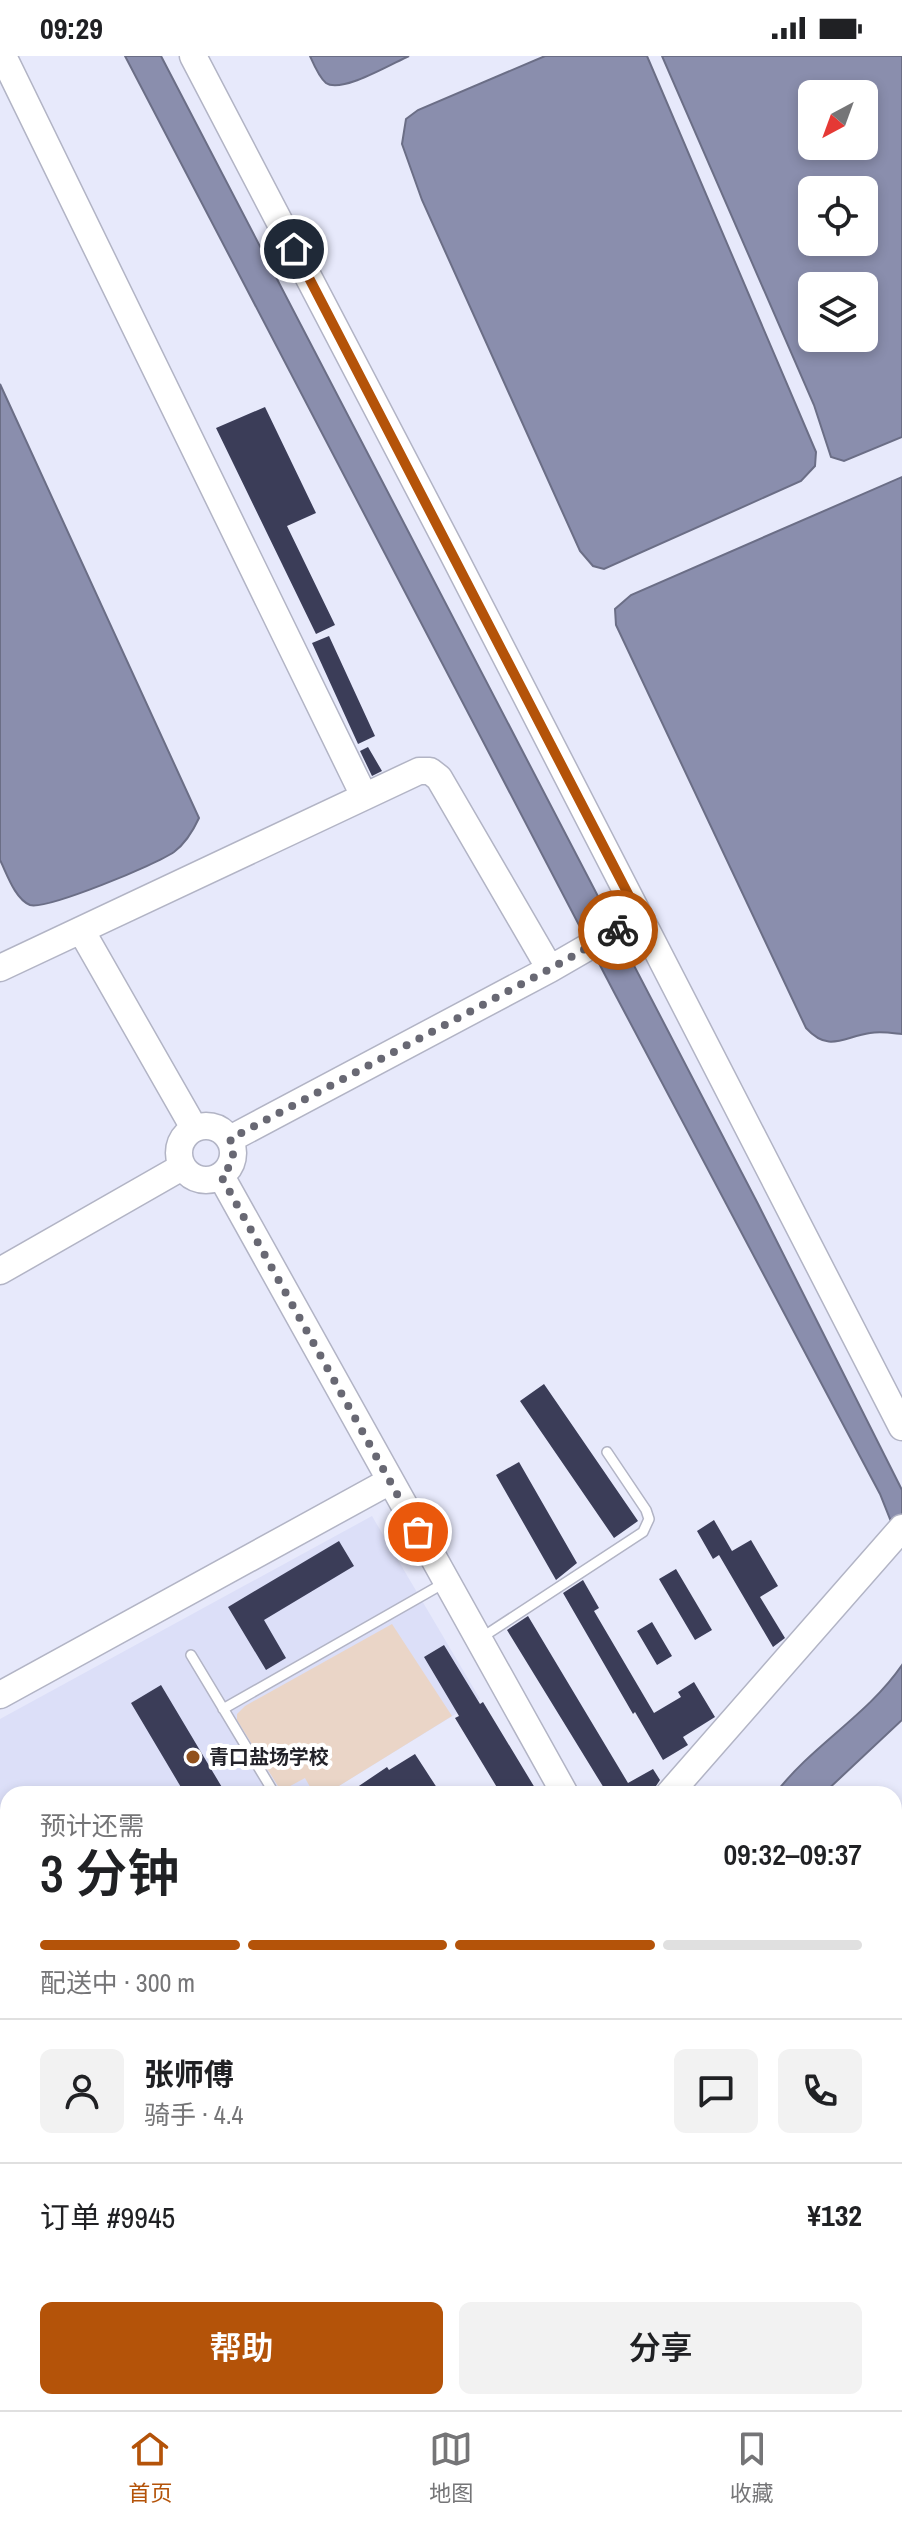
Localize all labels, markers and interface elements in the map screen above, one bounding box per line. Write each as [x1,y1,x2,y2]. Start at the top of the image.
text: 09:29 [40,8,103,48]
north arrow [798,80,878,160]
map controls [798,80,878,352]
button: locate [798,176,878,256]
pin [260,215,328,283]
icon: home [272,227,316,271]
button: layers [798,272,878,352]
courier [578,890,658,970]
icon: bike [596,908,640,952]
pin [384,1498,452,1566]
icon: bag [396,1510,440,1554]
place label: 青口盐场学校 [209,1743,329,1770]
marker: 青口盐场学校 [184,1748,202,1766]
text: 预计还需 [40,1808,144,1843]
text: 09:32–09:37 [723,1834,862,1874]
text: 3 分钟 [40,1838,180,1908]
text: 配送中 · 300 m [40,1965,195,2000]
button: person [40,2049,124,2133]
button: chat [674,2049,758,2133]
button: phone [778,2049,862,2133]
text: 张师傅 [144,2054,234,2094]
text: 骑手 · 4.4 [144,2097,243,2132]
text: ¥132 [807,2195,862,2235]
text: 订单 #9945 [40,2197,175,2237]
button: 帮助 [40,2302,443,2394]
button: 分享 [459,2302,862,2394]
tab: 首页 [128,2427,172,2508]
tab: 地图 [429,2427,473,2508]
tab: 收藏 [730,2427,774,2508]

